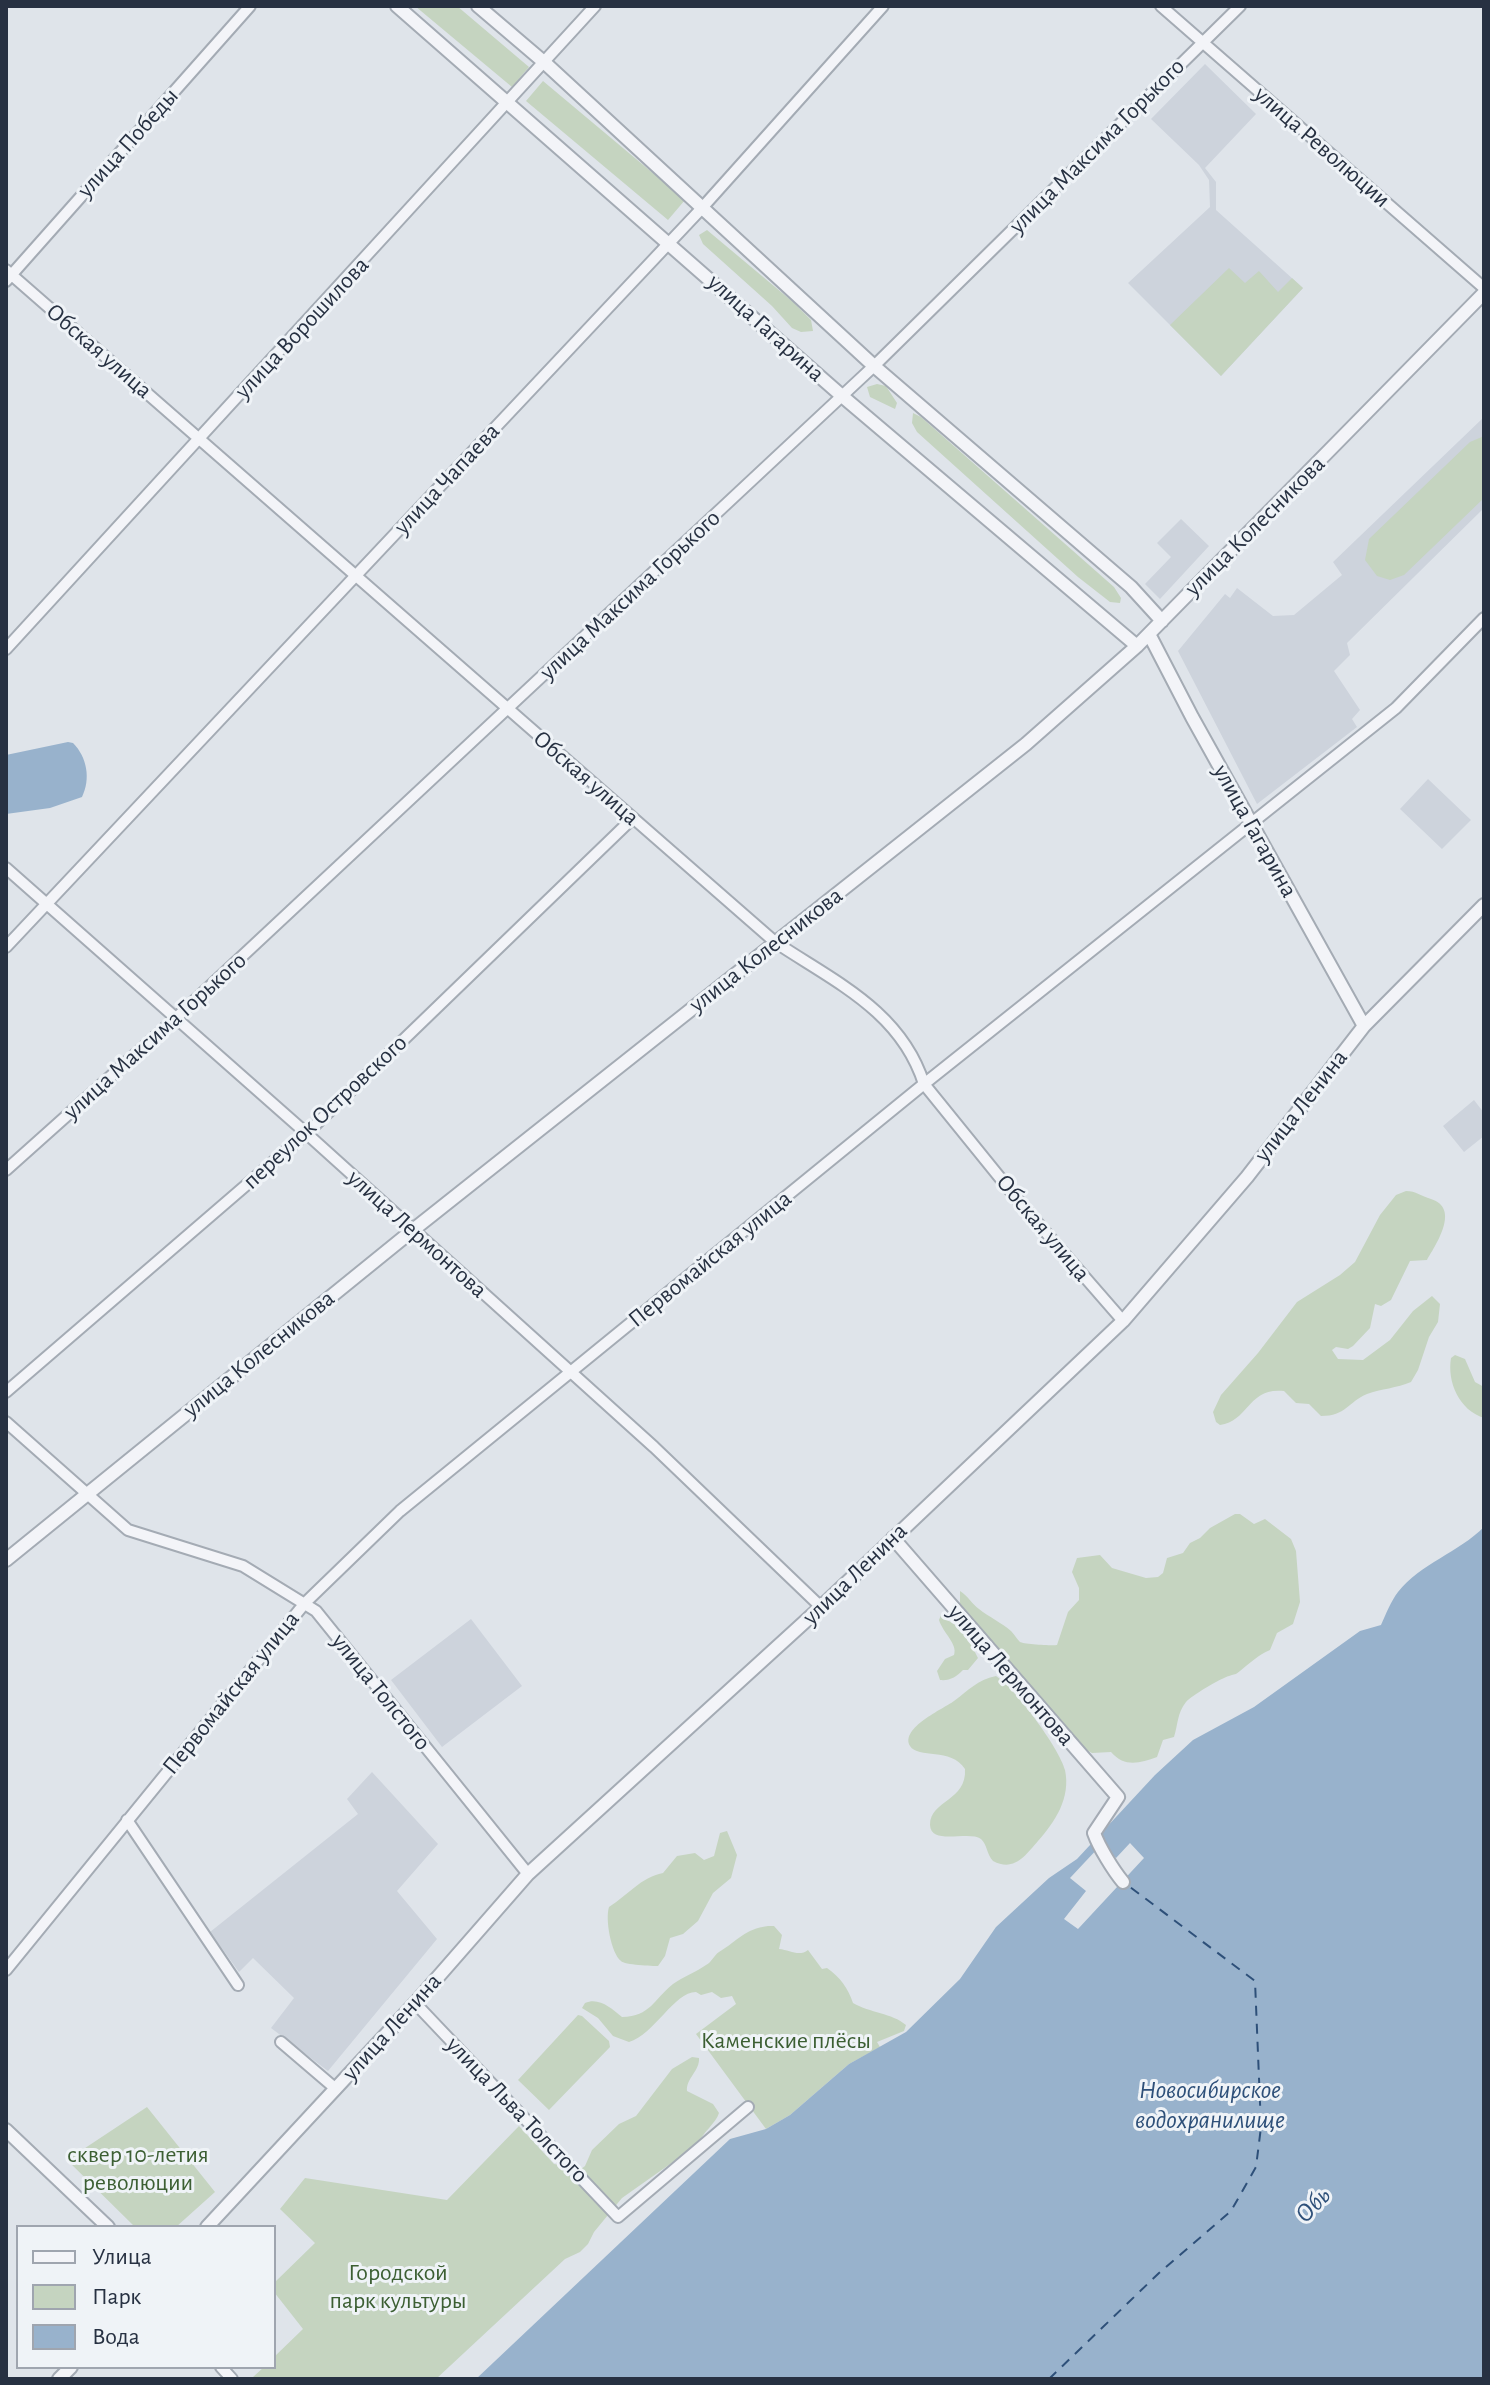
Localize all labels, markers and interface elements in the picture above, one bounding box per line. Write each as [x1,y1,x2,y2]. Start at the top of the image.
street label: улица Максима Горького [1003,52,1191,240]
street label: улица Революции [1248,80,1396,214]
street label: улица Победы [71,82,185,204]
street label: улица Ворошилова [229,251,375,405]
street label: улица Гагарина [702,268,830,388]
street label: Обская улица [40,297,158,405]
street label: улица Чапаева [388,417,506,541]
street label: улица Колесникова [1179,450,1331,602]
street label: улица Максима Горького [534,504,726,686]
street label: Обская улица [527,724,645,832]
street label: улица Гагарина [1207,759,1303,903]
street label: улица Колесникова [684,881,848,1019]
street label: улица Максима Горького [57,946,253,1126]
street label: переулок Островского [237,1028,413,1196]
street label: улица Ленина [1248,1044,1354,1168]
street label: улица Лермонтова [341,1164,493,1304]
street label: Обская улица [990,1168,1096,1288]
street label: Первомайская улица [622,1184,798,1334]
street label: улица Колесникова [177,1284,341,1424]
street label: улица Ленина [797,1517,913,1631]
street label: улица Лермонтова [942,1598,1080,1752]
street label: Первомайская улица [156,1605,306,1781]
street label: улица Толстого [325,1628,437,1756]
street label: улица Ленина [336,1967,448,2087]
park label: Каменские плёсы [701,2027,871,2055]
street label: улица Льва Толстого [440,2031,594,2189]
water label: Новосибирское водохранилище [1135,2074,1285,2136]
park label: сквер 10-летия революции [67,2141,209,2197]
water label: Обь [1289,2180,1337,2230]
legend [16,2225,276,2369]
text: Улица [92,2245,152,2269]
park label: Городской парк культуры [329,2259,467,2315]
text: Парк [92,2285,141,2309]
text: Вода [92,2325,140,2349]

